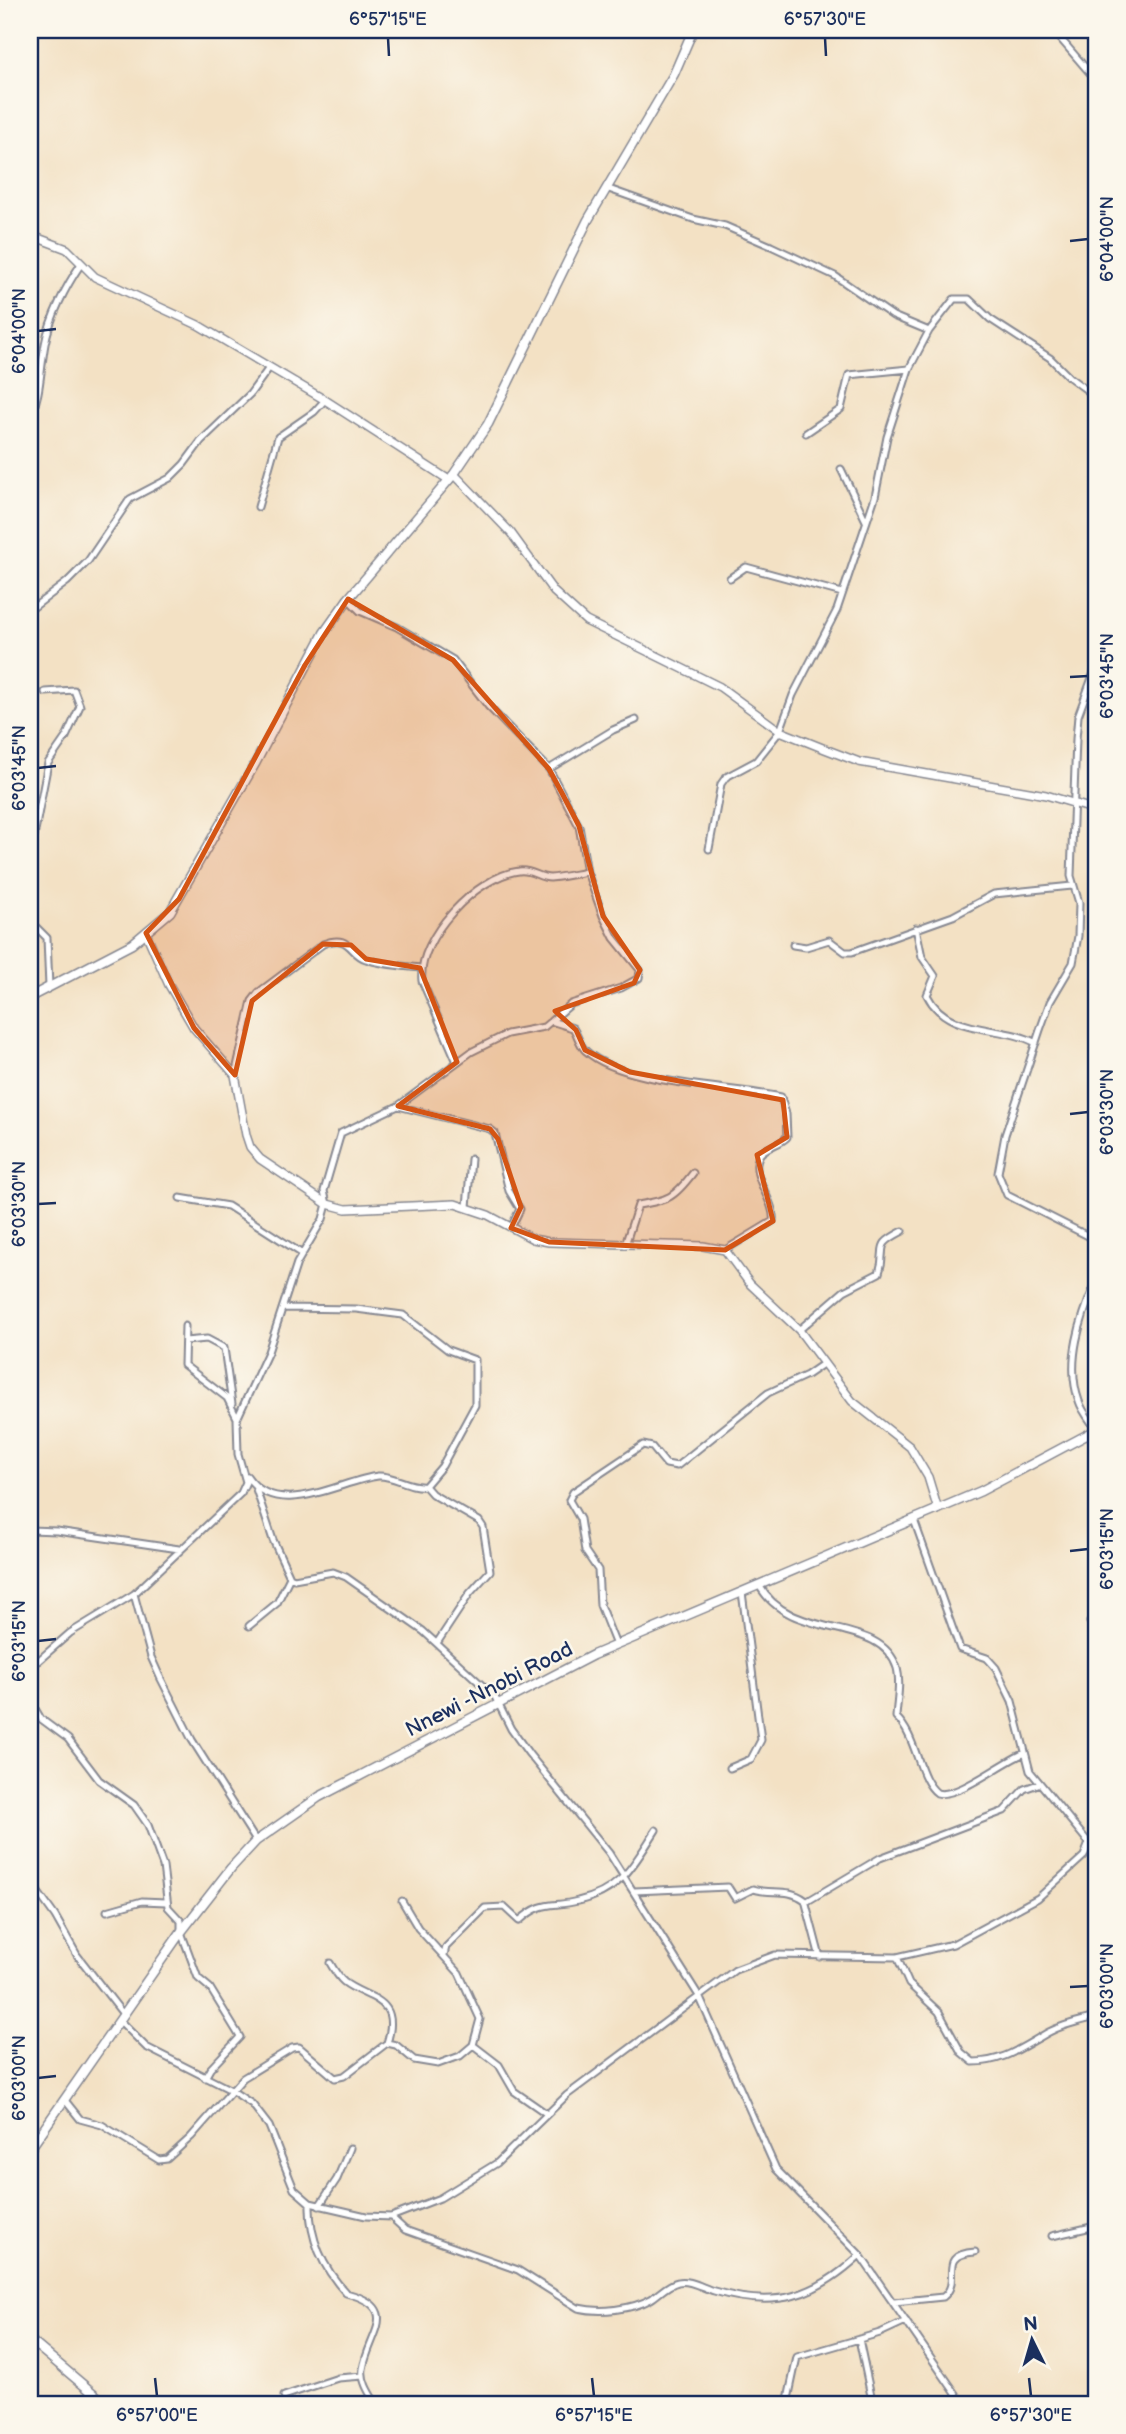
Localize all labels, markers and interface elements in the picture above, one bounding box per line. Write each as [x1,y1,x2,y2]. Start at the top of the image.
text: 6°57'15"E [349,9,427,30]
text: 6°57'30"E [784,9,866,30]
text: 6°04'00"N [1097,196,1118,282]
text: 6°04'00"N [9,288,30,374]
text: 6°03'45"N [1097,633,1118,719]
text: 6°03'45"N [9,725,30,811]
text: 6°03'30"N [1097,1069,1118,1155]
text: 6°03'30"N [9,1161,30,1247]
text: 6°03'15"N [1097,1508,1118,1590]
text: 6°03'15"N [9,1600,30,1682]
street label: Nnewi -Nnobi Road [401,1636,577,1742]
text: 6°03'00"N [1097,1943,1118,2029]
text: 6°03'00"N [9,2035,30,2121]
north arrow [996,2304,1066,2374]
text: N [1023,2312,1039,2337]
text: 6°57'00"E [116,2405,198,2426]
text: 6°57'15"E [555,2405,633,2426]
text: 6°57'30"E [990,2405,1072,2426]

